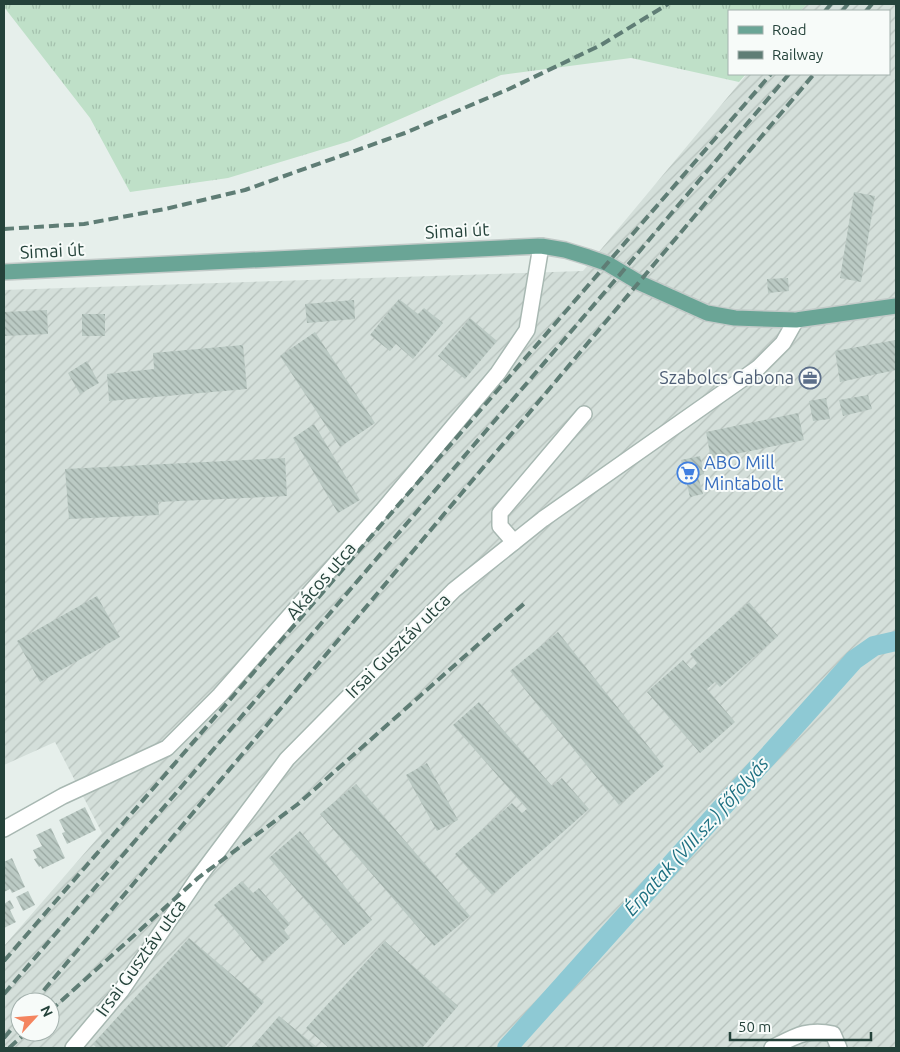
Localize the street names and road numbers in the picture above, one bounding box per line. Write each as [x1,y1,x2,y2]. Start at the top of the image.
street label: Simai út [424,218,490,242]
street label: Simai út [19,238,85,262]
street label: Akácos utca [281,538,359,623]
street label: Irsai Gusztáv utca [341,589,454,702]
street label: Irsai Gusztáv utca [91,895,189,1020]

